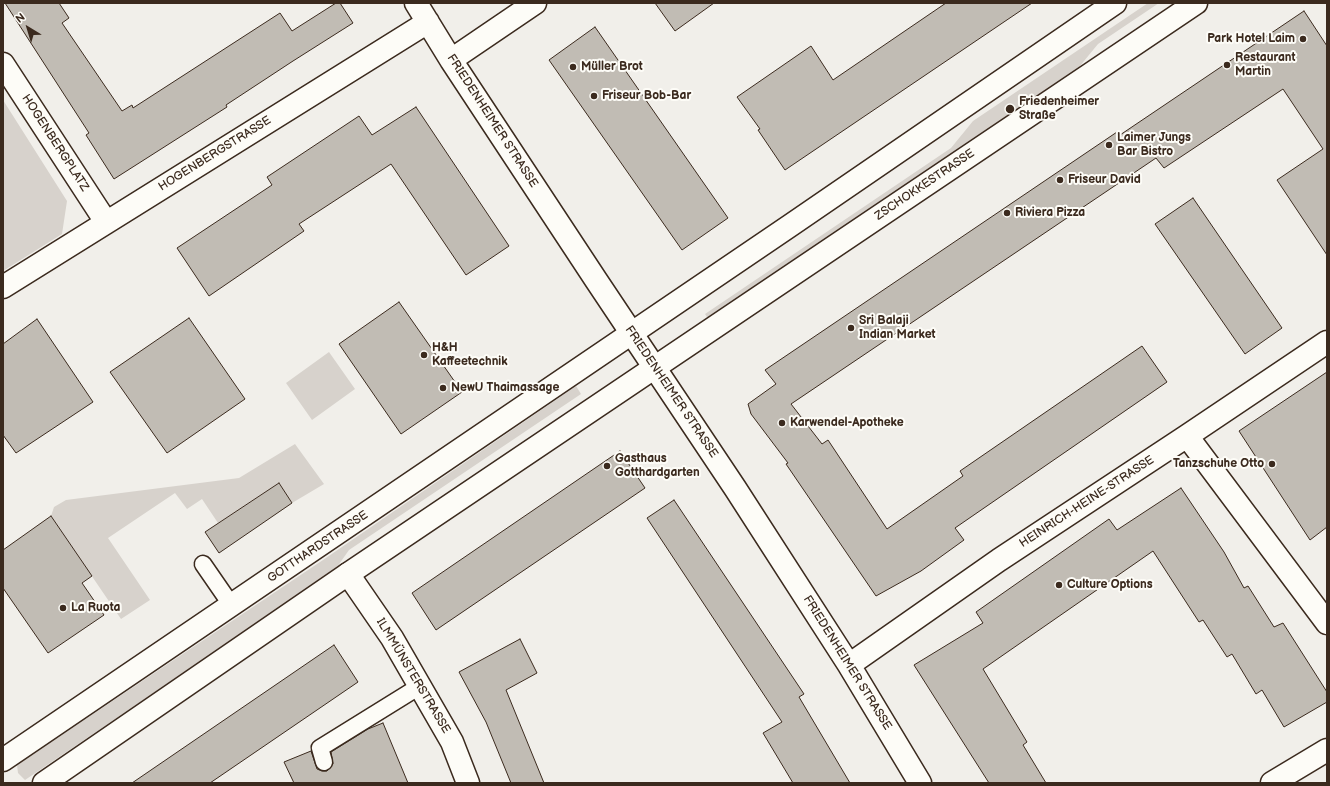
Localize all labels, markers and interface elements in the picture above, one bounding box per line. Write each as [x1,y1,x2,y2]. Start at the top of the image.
north arrow [8,8,48,48]
text: N [13,10,28,26]
place label: Park Hotel Laim [1207,32,1295,46]
marker: Park Hotel Laim [1298,34,1308,44]
place label: Restaurant Martin [1235,51,1296,79]
street label: FRIEDENHEIMER STRASSE [443,52,541,190]
place label: Müller Brot [581,60,643,74]
marker: Restaurant Martin [1222,60,1232,70]
marker: Müller Brot [568,62,578,72]
place label: Friseur Bob-Bar [602,89,691,103]
marker: Friseur Bob-Bar [589,91,599,101]
street label: HOGENBERGPLATZ [18,92,92,194]
place label: Friedenheimer Straße [1019,95,1099,123]
marker: Friedenheimer Straße [1004,103,1016,115]
street label: HOGENBERGSTRASSE [156,113,274,195]
place label: Laimer Jungs Bar Bistro [1117,131,1191,159]
marker: Laimer Jungs Bar Bistro [1104,140,1114,150]
street label: ZSCHOKKESTRASSE [872,146,978,224]
place label: Friseur David [1068,173,1141,187]
marker: Friseur David [1055,175,1065,185]
place label: Riviera Pizza [1015,206,1085,220]
marker: Riviera Pizza [1002,208,1012,218]
place label: Sri Balaji Indian Market [859,314,936,342]
street label: FRIEDENHEIMER STRASSE [621,323,721,461]
marker: Sri Balaji Indian Market [846,323,856,333]
place label: H&H Kaffeetechnik [432,341,508,369]
marker: H&H Kaffeetechnik [419,350,429,360]
place label: NewU Thaimassage [451,381,559,395]
marker: NewU Thaimassage [438,383,448,393]
place label: Karwendel-Apotheke [790,416,904,430]
marker: Karwendel-Apotheke [777,418,787,428]
place label: Gasthaus Gotthardgarten [615,452,700,480]
street label: HEINRICH-HEINE-STRASSE [1017,453,1157,551]
place label: Tanzschuhe Otto [1173,457,1264,471]
marker: Tanzschuhe Otto [1267,459,1277,469]
marker: Gasthaus Gotthardgarten [602,461,612,471]
street label: GOTTHARDSTRASSE [265,508,371,586]
place label: Culture Options [1067,578,1153,592]
marker: Culture Options [1054,580,1064,590]
street label: FRIEDENHEIMER STRASSE [800,593,894,733]
place label: La Ruota [71,601,120,615]
marker: La Ruota [58,603,68,613]
street label: ILMMÜNSTERSTRASSE [373,616,453,736]

